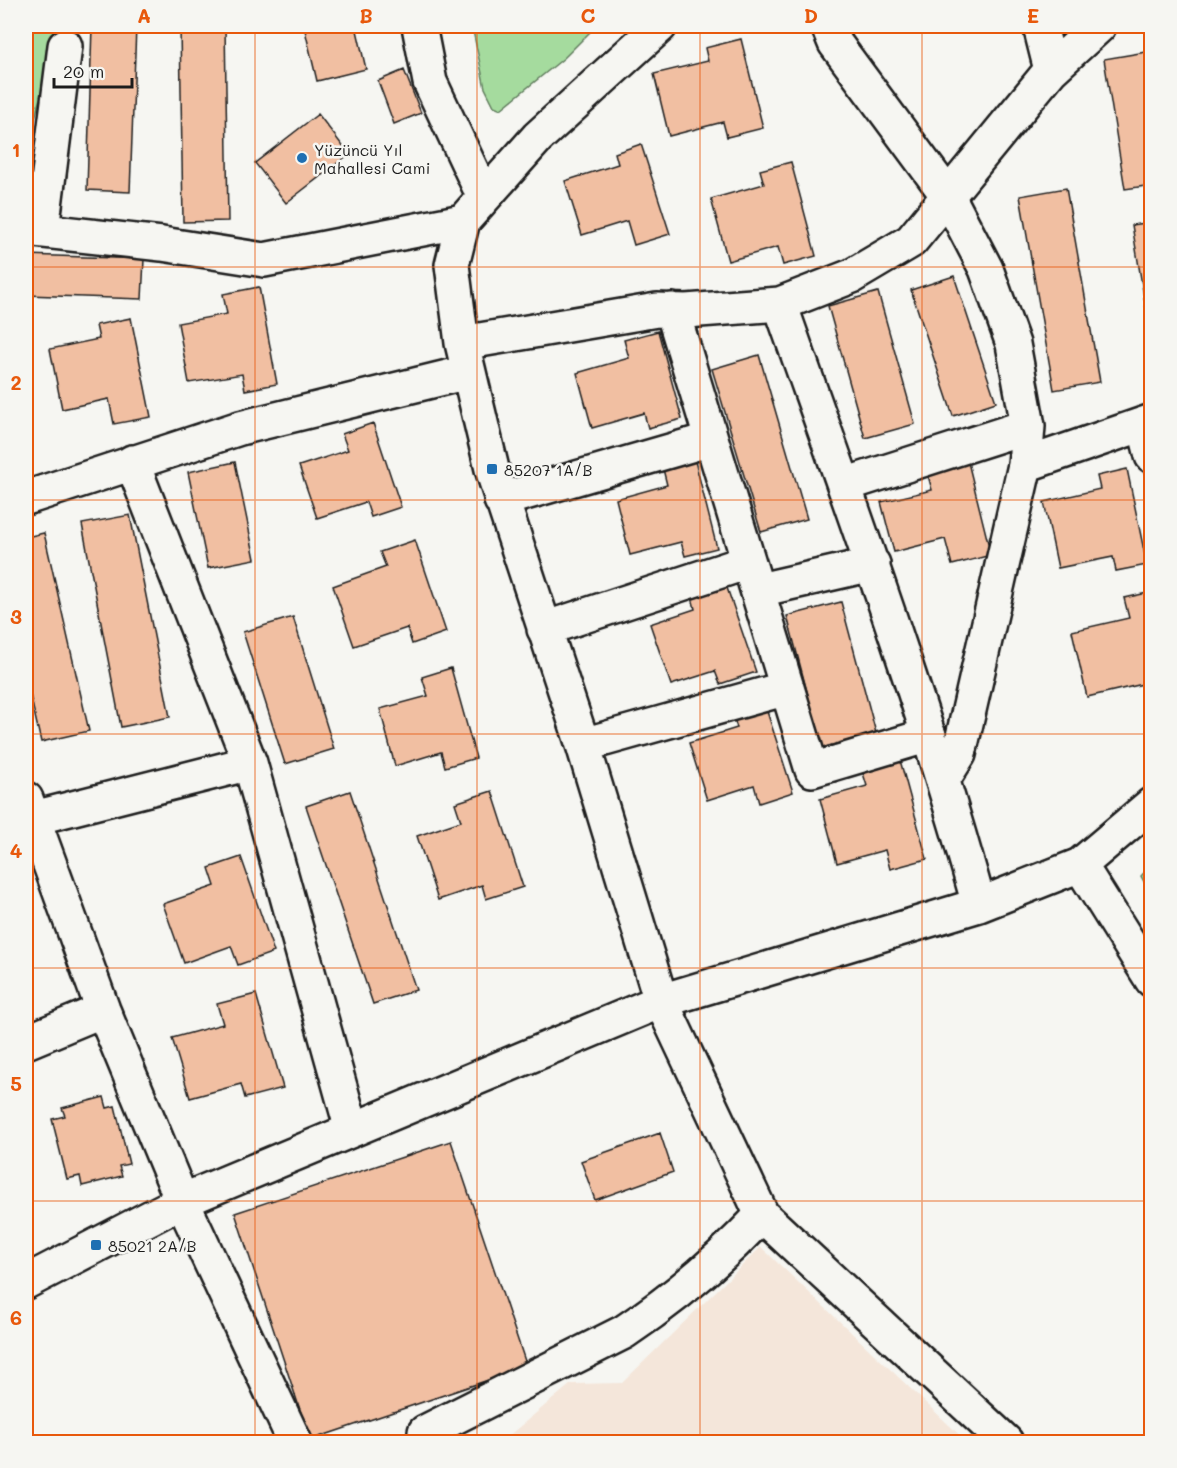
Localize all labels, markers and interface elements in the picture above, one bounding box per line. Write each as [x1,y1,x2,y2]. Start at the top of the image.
text: A [137,2,151,28]
text: B [359,2,373,28]
text: C [581,2,596,28]
text: D [804,2,818,28]
text: E [1027,2,1039,28]
scale bar [54,51,132,89]
text: 20 m [63,59,104,83]
text: 1 [12,136,20,162]
place label: Yüzüncü Yıl Mahallesi Cami [314,139,430,178]
marker: Yüzüncü Yıl Mahallesi Cami [295,151,309,165]
text: 2 [10,369,22,395]
place label: 85207 1A/B [504,459,592,480]
marker: 85207 1A/B [485,462,499,476]
text: 3 [10,603,22,629]
text: 4 [10,837,23,863]
text: 5 [10,1070,22,1096]
place label: 85021 2A/B [108,1235,196,1256]
marker: 85021 2A/B [89,1238,103,1252]
text: 6 [10,1304,22,1330]

